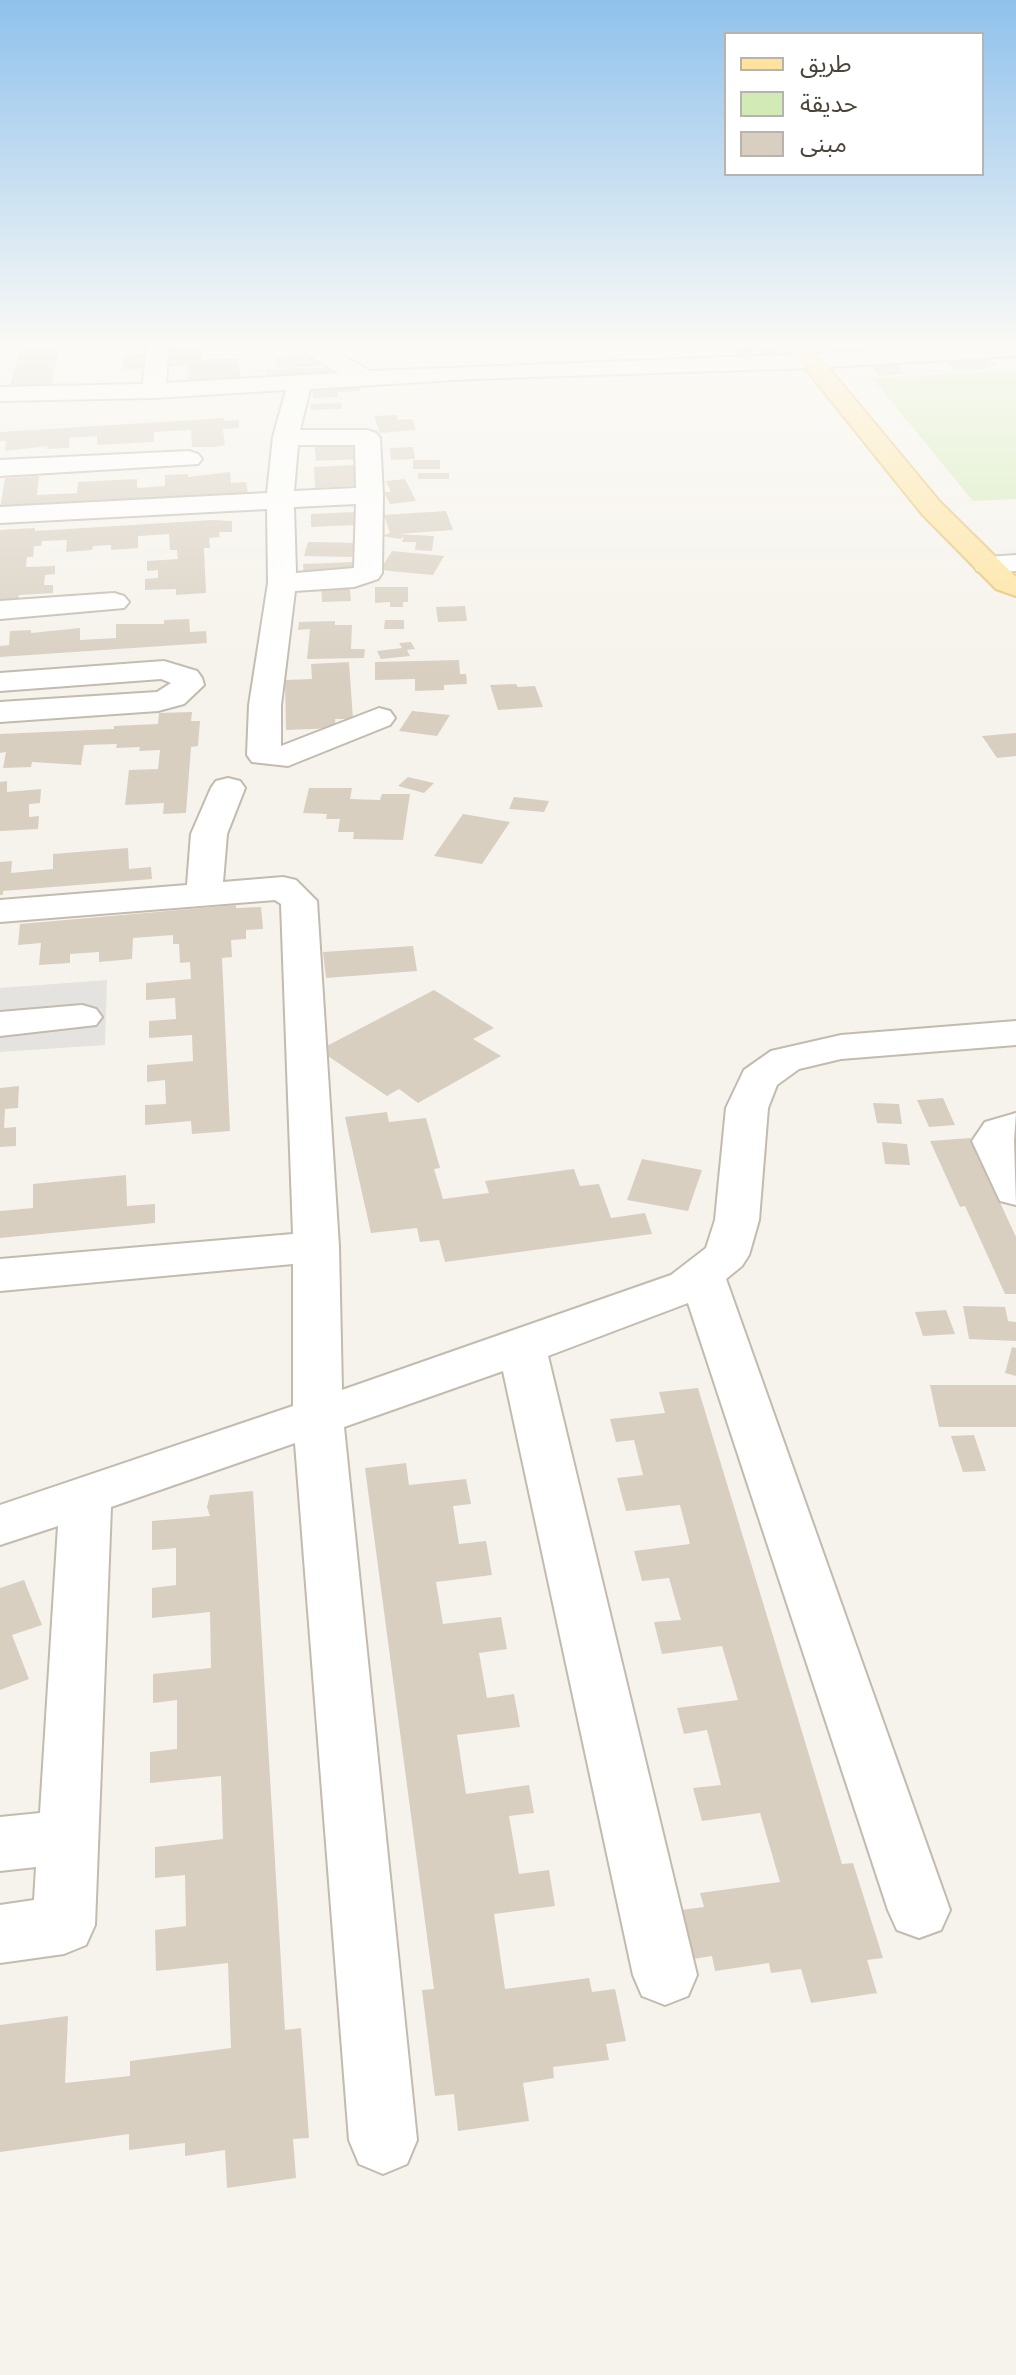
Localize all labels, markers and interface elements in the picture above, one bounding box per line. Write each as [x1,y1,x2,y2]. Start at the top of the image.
legend [724,32,984,176]
text: طريق [800,50,852,77]
text: حديقة [800,90,858,117]
text: مبنى [800,130,847,157]

